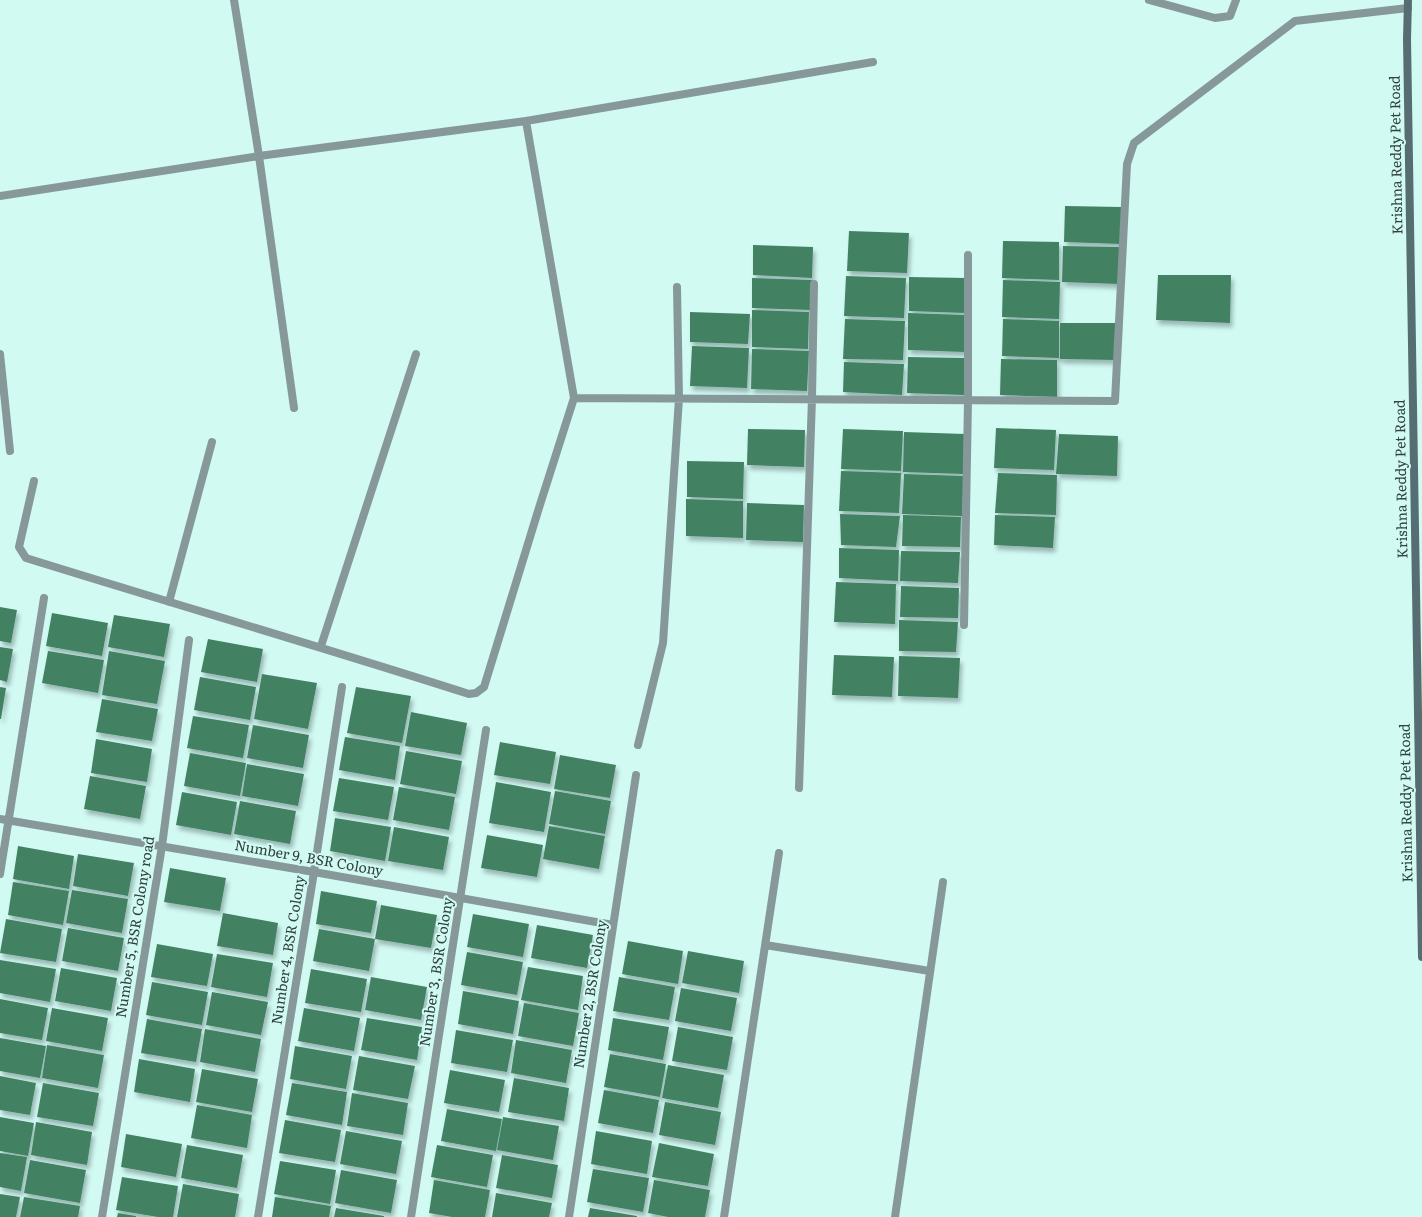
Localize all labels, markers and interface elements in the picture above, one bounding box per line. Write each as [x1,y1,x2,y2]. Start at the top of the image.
street label: Krishna Reddy Pet Road [1384,75,1406,235]
street label: Krishna Reddy Pet Road [1389,399,1411,559]
street label: Krishna Reddy Pet Road [1394,723,1416,883]
street label: Number 5, BSR Colony road [110,834,158,1019]
street label: Number 9, BSR Colony [233,834,386,880]
street label: Number 4, BSR Colony [265,873,309,1026]
street label: Number 3, BSR Colony [413,895,457,1048]
street label: Number 2, BSR Colony [567,917,611,1070]

